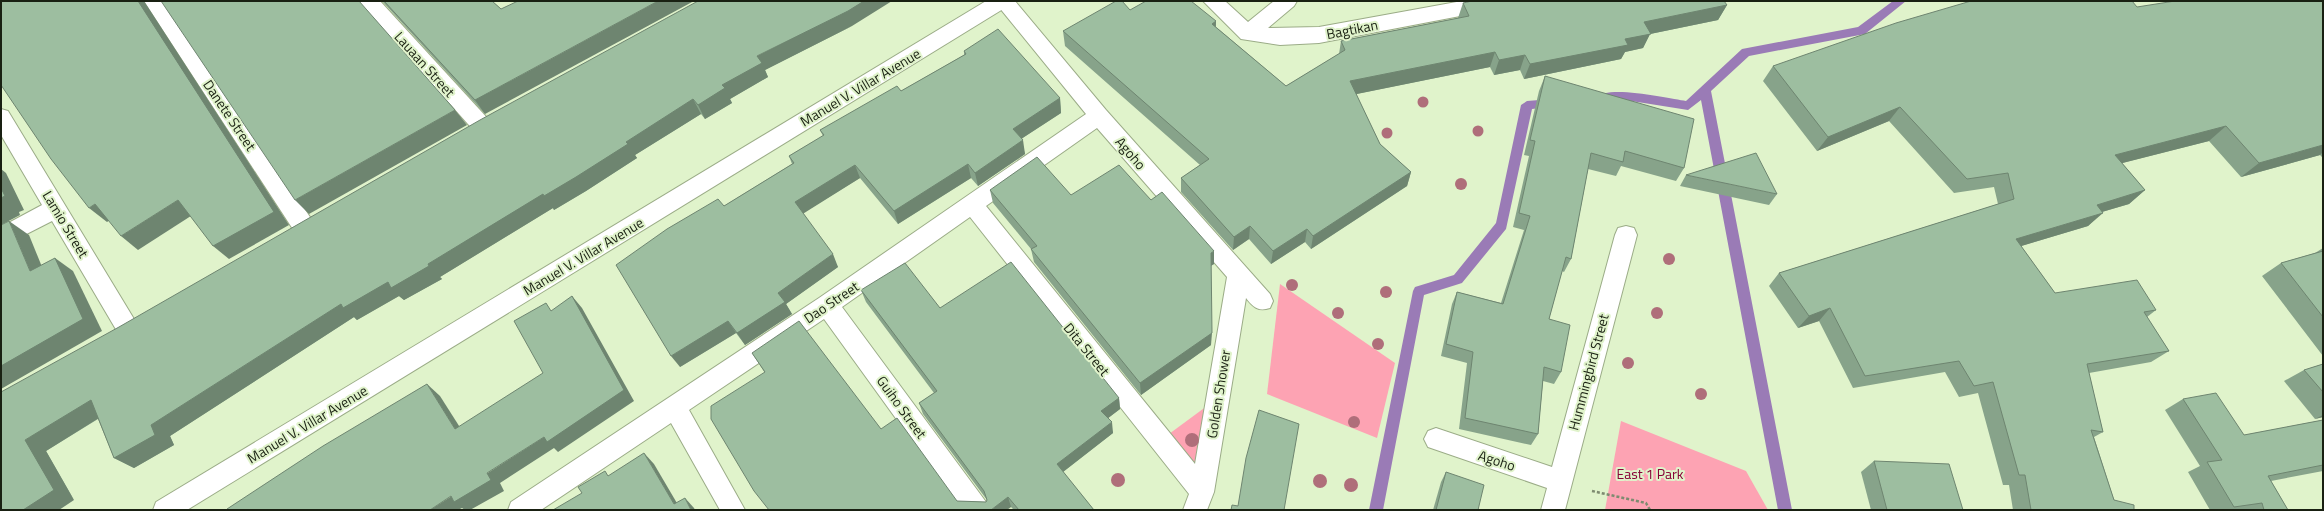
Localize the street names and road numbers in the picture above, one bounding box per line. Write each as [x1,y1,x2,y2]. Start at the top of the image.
street label: Bagtikan [1324,14,1380,44]
street label: Lauaan Street [390,27,460,102]
street label: Manuel V. Villar Avenue [796,43,924,131]
street label: Danete Street [198,75,262,155]
street label: Agoho [1111,132,1151,174]
street label: Lamio Street [38,186,94,262]
street label: Manuel V. Villar Avenue [519,212,647,300]
street label: Dao Street [799,276,863,328]
street label: Hummingbird Street [1562,311,1614,433]
street label: Dita Street [1059,318,1115,380]
street label: Golden Shower [1201,348,1235,440]
street label: Guiho Street [872,371,932,443]
street label: Manuel V. Villar Avenue [243,380,371,468]
street label: Agoho [1476,444,1518,476]

